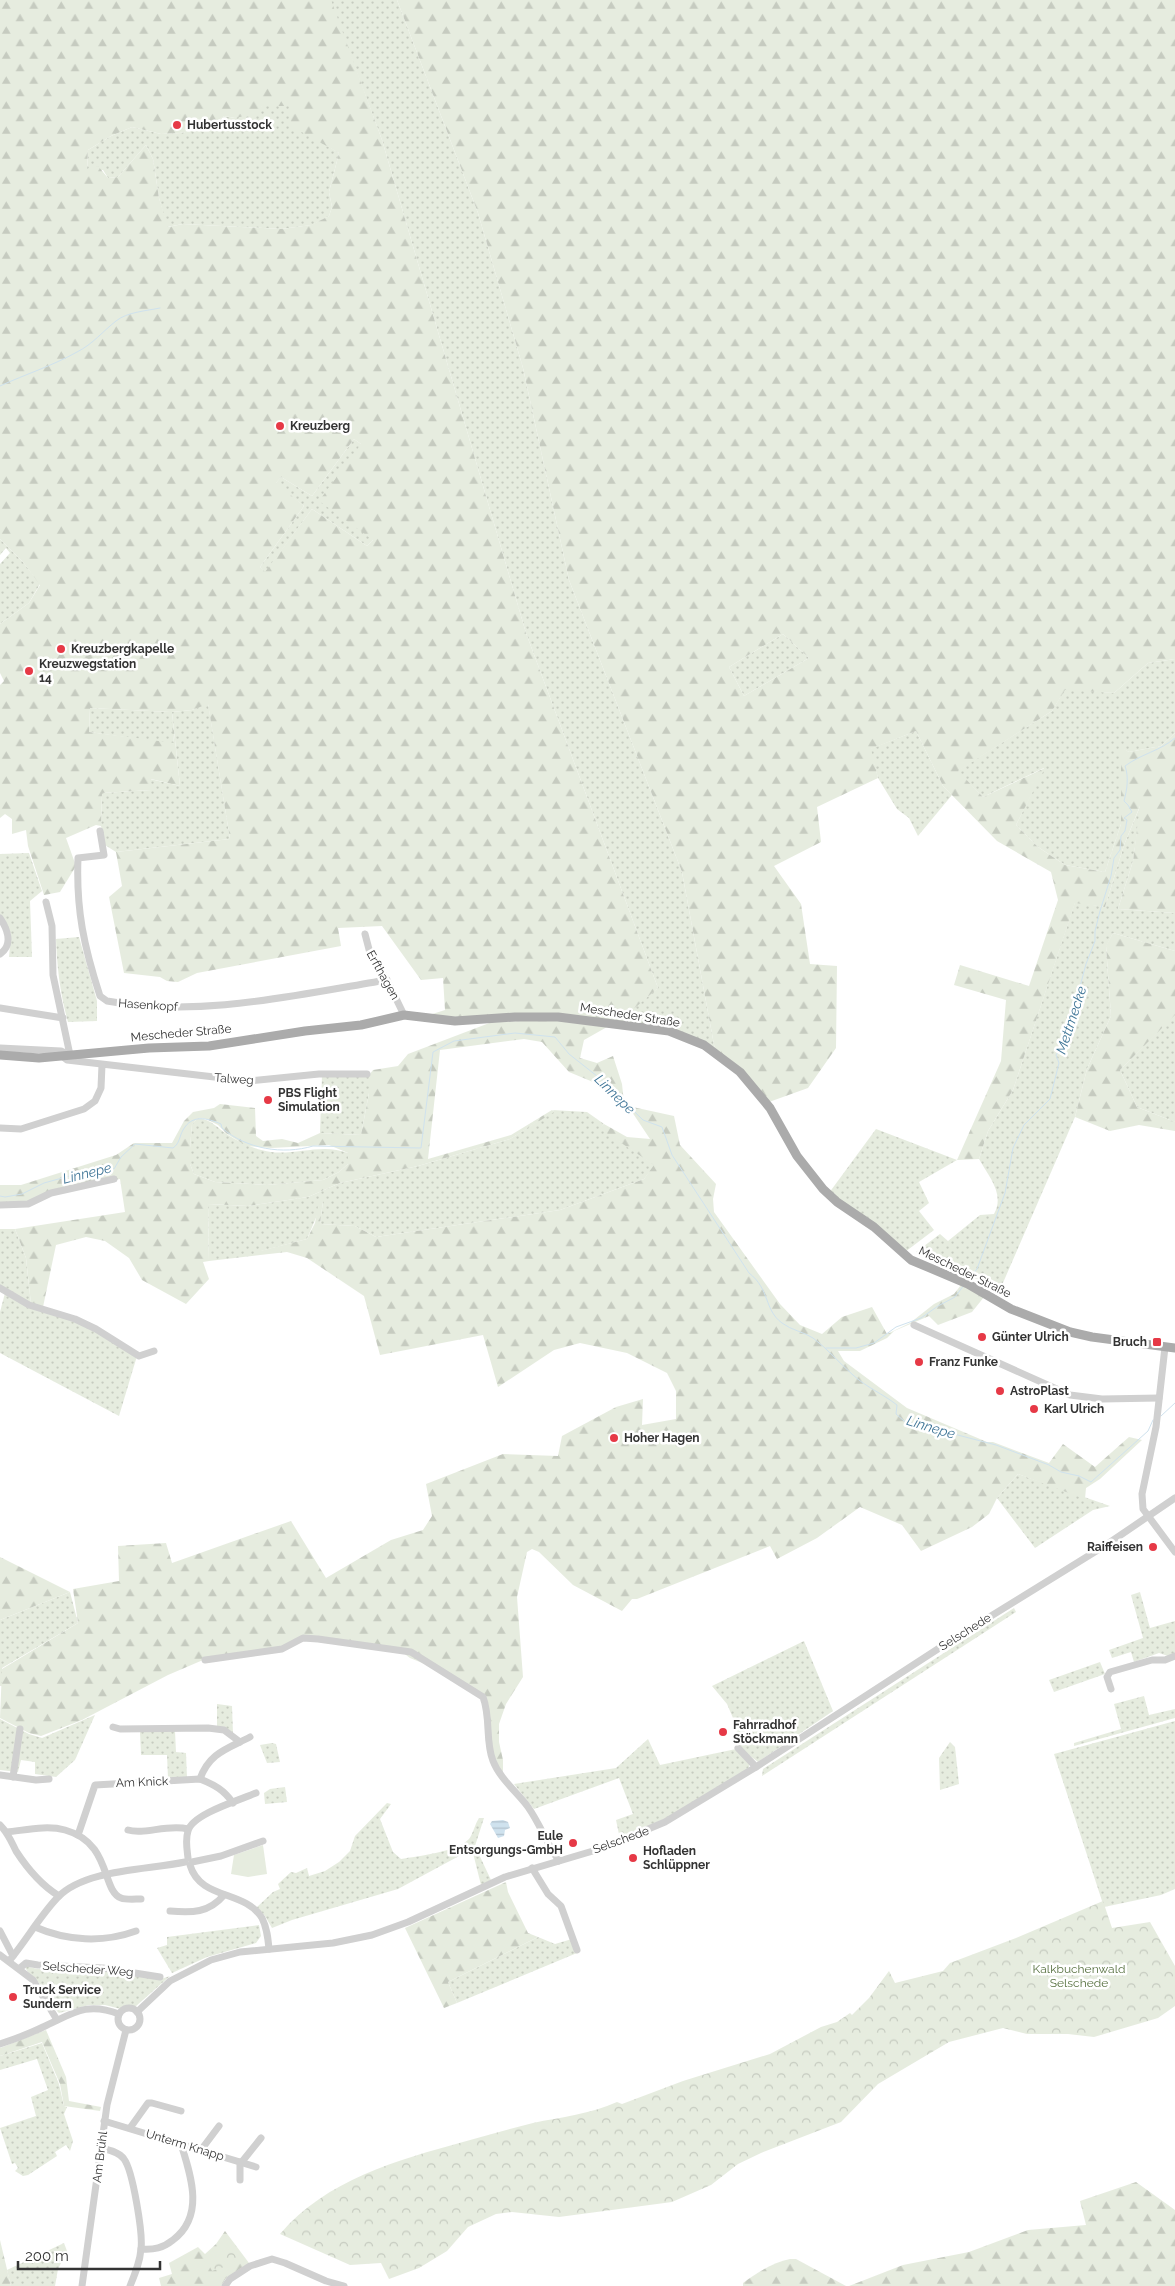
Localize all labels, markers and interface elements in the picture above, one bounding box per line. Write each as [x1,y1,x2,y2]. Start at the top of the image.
place label: Hubertusstock [187,118,272,132]
marker: Hubertusstock [171,119,183,131]
place label: Kreuzberg [290,419,350,433]
marker: Kreuzberg [274,420,286,432]
place label: Kreuzbergkapelle [71,642,174,656]
marker: Kreuzbergkapelle [55,643,67,655]
place label: Kreuzwegstation 14 [39,657,136,685]
marker: Kreuzwegstation 14 [23,665,35,677]
street label: Erfthagen [364,948,402,1002]
water label: Mettmecke [1053,984,1090,1056]
street label: Hasenkopf [118,996,179,1014]
street label: Mescheder Straße [579,1000,681,1030]
street label: Mescheder Straße [130,1022,232,1044]
street label: Talweg [214,1071,254,1087]
water label: Linnepe [592,1071,639,1117]
place label: PBS Flight Simulation [278,1086,340,1114]
marker: PBS Flight Simulation [262,1094,274,1106]
water label: Linnepe [61,1159,114,1187]
street label: Mescheder Straße [917,1244,1013,1300]
place label: Günter Ulrich [992,1330,1069,1344]
marker: Günter Ulrich [976,1331,988,1343]
place label: Bruch [1113,1335,1147,1349]
marker: Bruch [1151,1336,1163,1348]
place label: Franz Funke [929,1355,998,1369]
marker: Franz Funke [913,1356,925,1368]
place label: AstroPlast [1010,1384,1069,1398]
marker: AstroPlast [994,1385,1006,1397]
place label: Karl Ulrich [1044,1402,1104,1416]
marker: Karl Ulrich [1028,1403,1040,1415]
water label: Linnepe [905,1412,958,1442]
place label: Hoher Hagen [624,1431,700,1445]
marker: Hoher Hagen [608,1432,620,1444]
place label: Raiffeisen [1087,1540,1143,1554]
marker: Raiffeisen [1147,1541,1159,1553]
street label: Selschede [936,1611,994,1653]
place label: Fahrradhof Stöckmann [733,1718,798,1746]
marker: Fahrradhof Stöckmann [717,1726,729,1738]
street label: Am Knick [116,1774,169,1790]
street label: Selschede [591,1823,651,1857]
place label: Eule Entsorgungs-GmbH [449,1829,563,1857]
marker: Eule Entsorgungs-GmbH [567,1837,579,1849]
place label: Hofladen Schlüppner [643,1844,710,1872]
marker: Hofladen Schlüppner [627,1852,639,1864]
street label: Selscheder Weg [42,1959,134,1979]
park label: Kalkbuchenwald Selschede [1033,1962,1125,1990]
place label: Truck Service Sundern [23,1983,101,2011]
marker: Truck Service Sundern [7,1991,19,2003]
street label: Unterm Knapp [144,2126,226,2164]
street label: Am Brühl [90,2130,110,2184]
scale bar [18,2238,160,2270]
text: 200 m [25,2247,69,2265]

